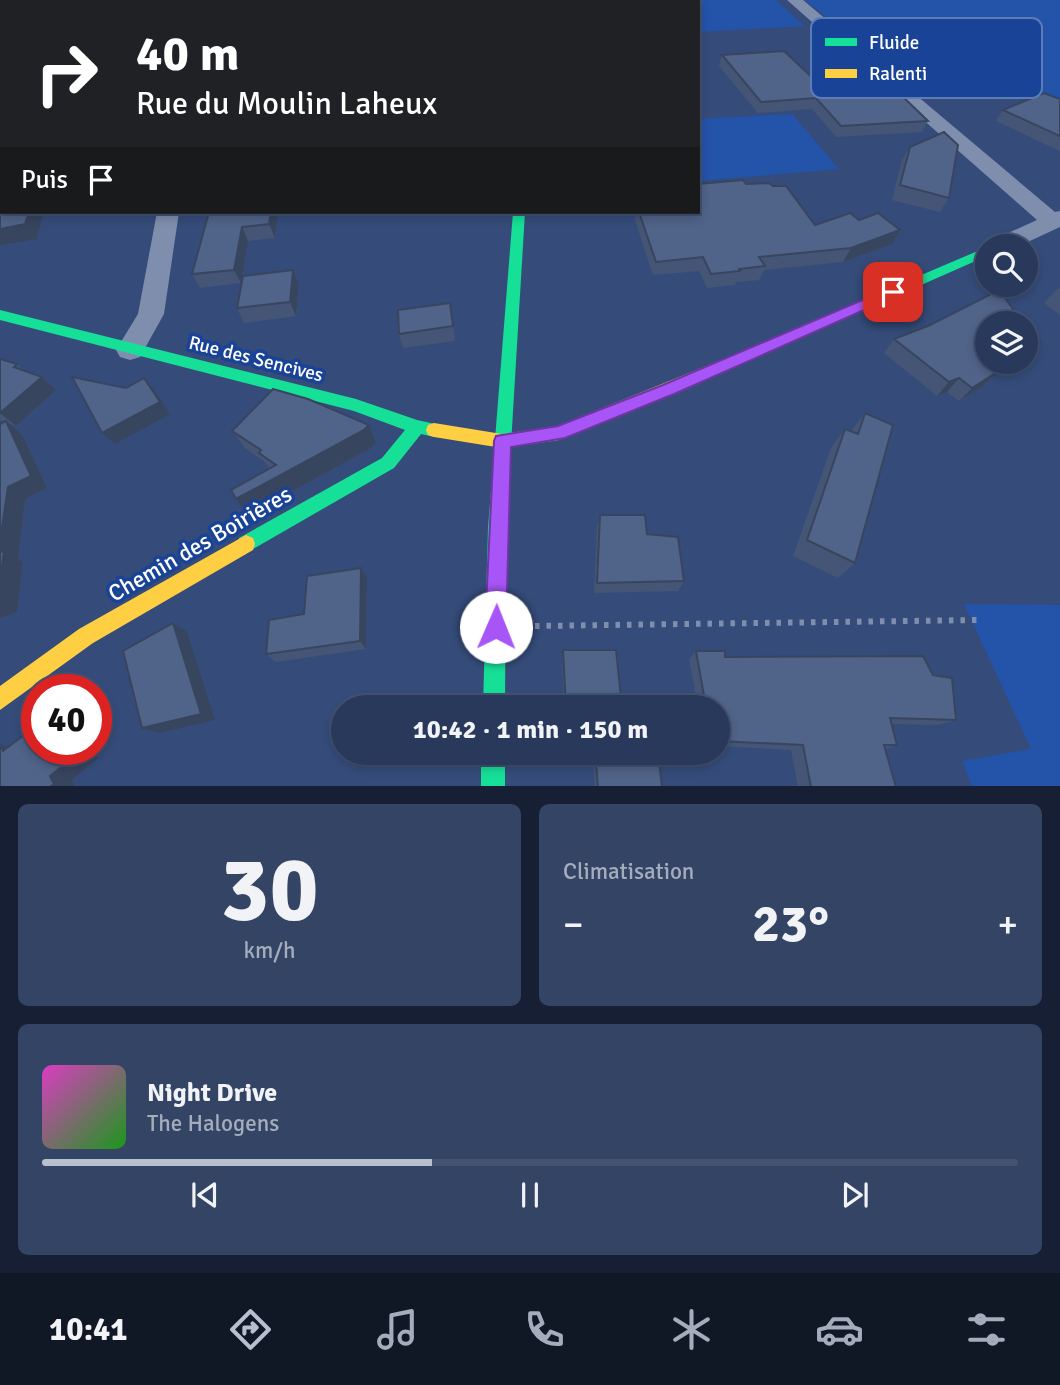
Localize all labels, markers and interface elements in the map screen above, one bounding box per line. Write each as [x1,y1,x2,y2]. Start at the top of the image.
legend [811,18,1042,98]
text: 40 m [136,24,239,84]
icon: right [21,28,112,119]
text: Fluide [869,31,919,55]
text: Ralenti [869,62,927,86]
text: Rue du Moulin Laheux [136,84,437,123]
icon: arrive [82,161,120,199]
text: Puis [21,164,68,196]
map controls [975,234,1038,374]
button: search [975,234,1038,297]
pin [863,262,923,322]
icon: arrive [874,273,912,311]
button: layers [975,311,1038,374]
street label: Rue des Sencives [186,331,326,387]
street label: Chemin des Boirières [103,480,297,608]
position arrow [459,590,533,664]
speed limit sign: 40 [21,674,112,765]
text: 10:42 · 1 min · 150 m [413,714,648,746]
text: 30 [220,834,319,947]
text: Climatisation [563,857,694,886]
text: 23° [752,892,829,956]
text: − [563,901,584,948]
text: + [997,901,1018,948]
text: km/h [243,936,296,965]
text: Night Drive [147,1077,277,1109]
text: The Halogens [147,1109,279,1138]
icon: previous [186,1176,224,1214]
icon: pause [511,1176,549,1214]
icon: next [836,1176,874,1214]
icon: directions [226,1305,275,1354]
icon: music [373,1305,422,1354]
icon: phone [520,1305,569,1354]
icon: climate [667,1305,716,1354]
icon: car [815,1305,864,1354]
icon: filters [962,1305,1011,1354]
text: 10:41 [49,1310,128,1349]

